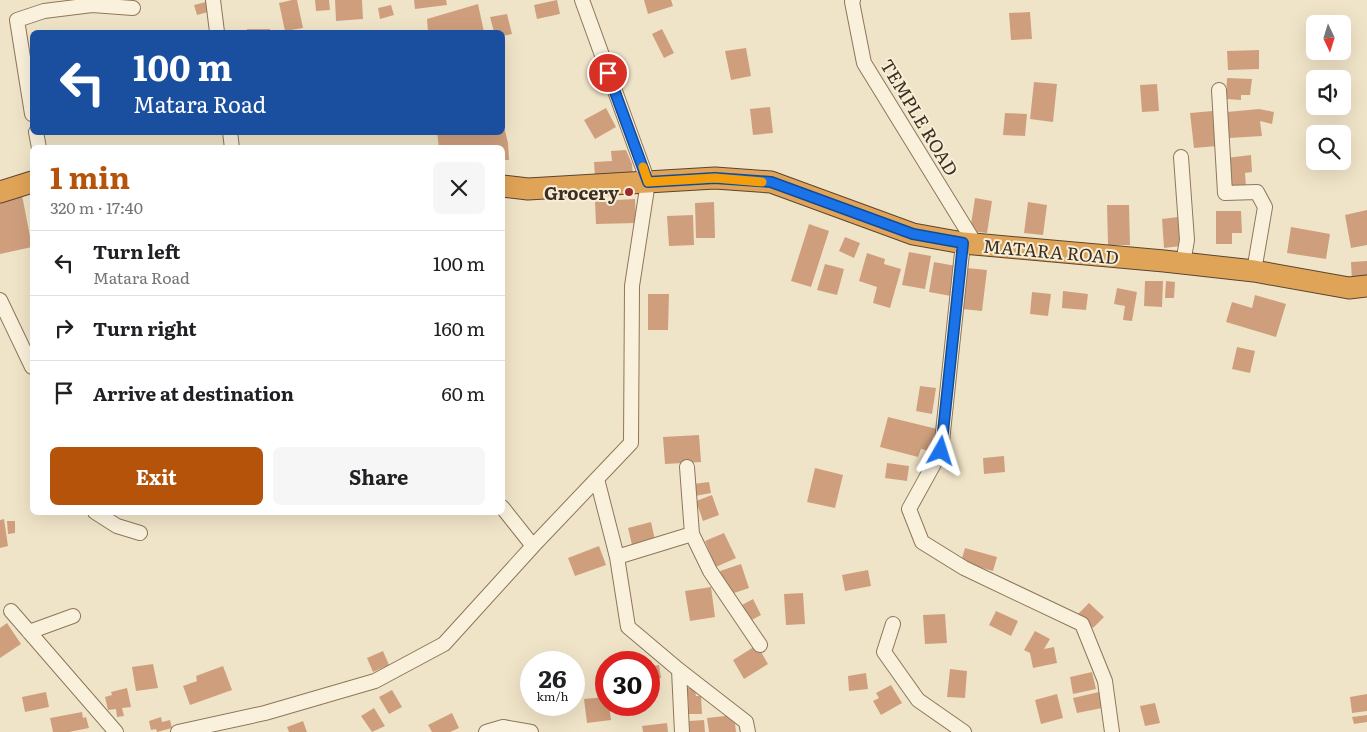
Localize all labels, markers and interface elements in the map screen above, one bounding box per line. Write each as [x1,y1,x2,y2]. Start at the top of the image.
north arrow [1306,15,1351,60]
map controls [1306,15,1351,170]
text: 100 m [133,40,233,92]
icon: left [50,50,115,115]
pin [587,52,629,94]
street label: TEMPLE ROAD [874,53,966,181]
icon: arrive [594,59,622,87]
button: sound [1306,70,1351,115]
text: Matara Road [133,87,266,120]
button: search [1306,125,1351,170]
text: 1 min [50,154,130,198]
button: close [433,162,485,214]
place label: Grocery [544,179,619,206]
marker: Grocery [623,186,635,198]
text: 320 m · 17:40 [50,195,143,219]
street label: MATARA ROAD [982,232,1120,270]
text: Turn left [93,237,180,265]
icon: left [50,249,78,277]
text: 100 m [433,249,485,277]
text: Matara Road [93,265,190,289]
icon: right [50,314,78,342]
text: Turn right [93,314,197,342]
text: 160 m [434,314,485,342]
icon: arrive [50,379,78,407]
text: Arrive at destination [93,379,294,407]
text: 60 m [442,379,485,407]
position arrow [914,424,966,476]
button: Exit [50,447,263,505]
button: Share [273,447,485,505]
speed limit sign: 30 [595,651,660,716]
text: 26 [538,659,567,696]
text: km/h [537,687,568,705]

